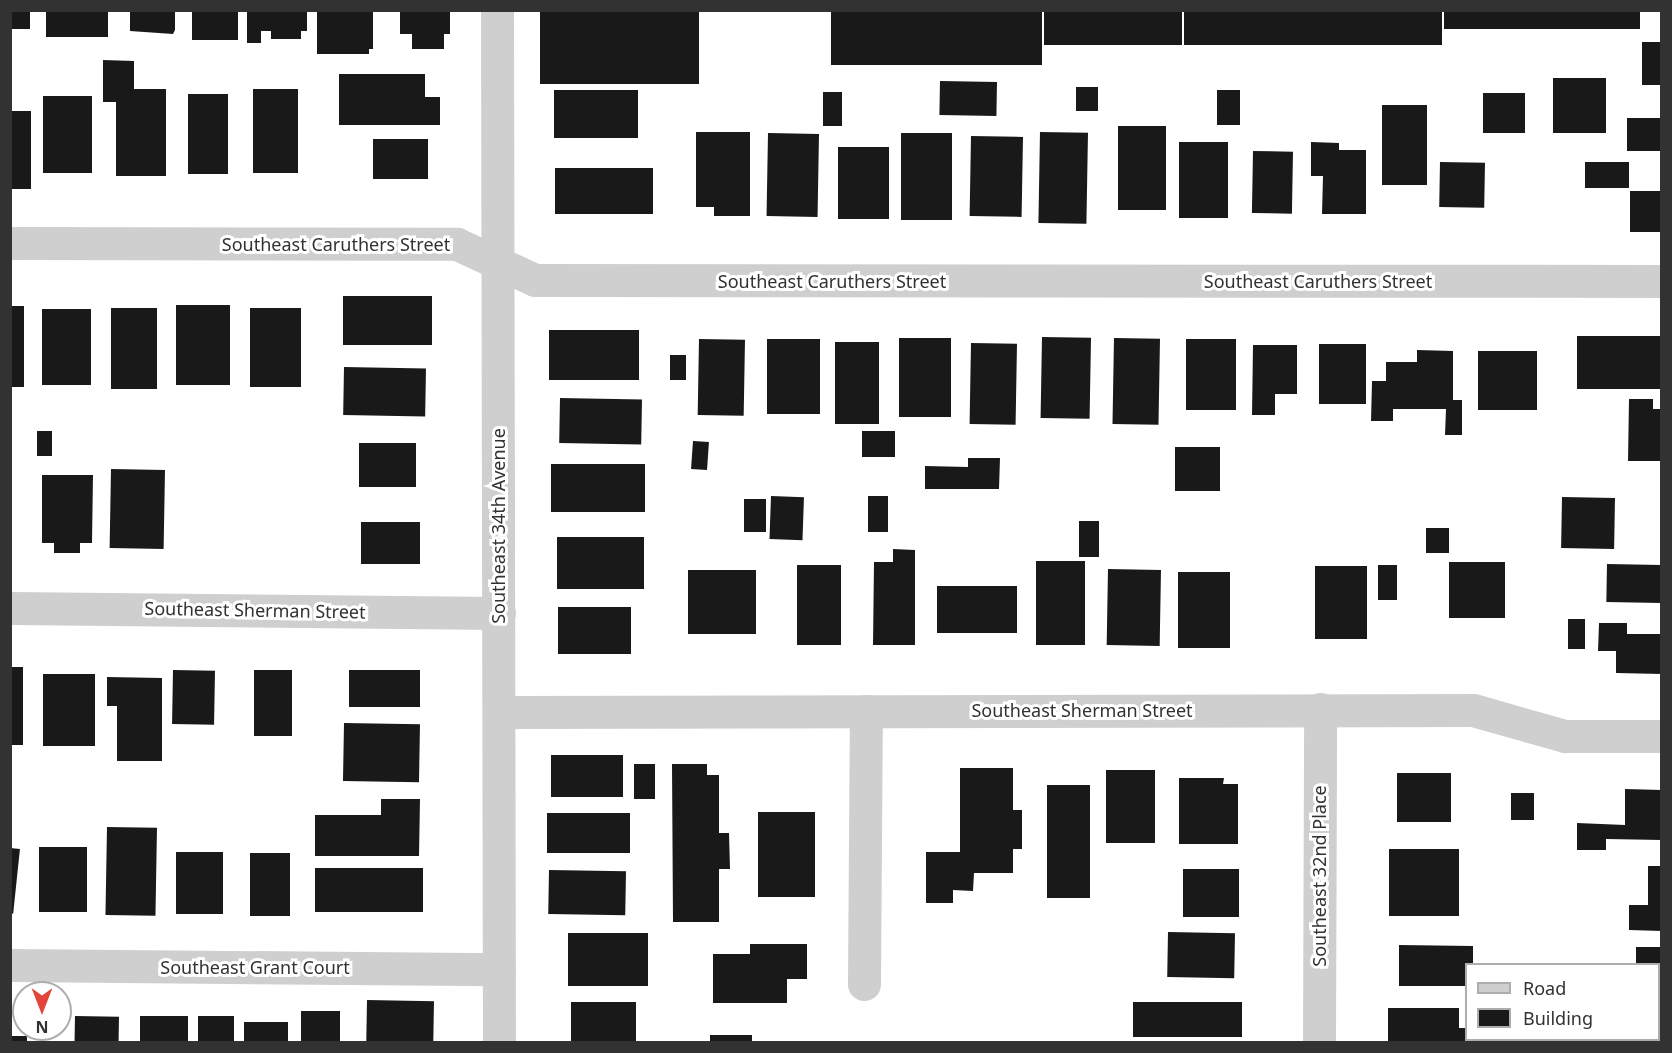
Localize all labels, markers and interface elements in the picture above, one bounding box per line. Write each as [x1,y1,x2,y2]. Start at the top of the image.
street label: Southeast Caruthers Street [222,233,450,255]
street label: Southeast Caruthers Street [718,270,946,292]
street label: Southeast Caruthers Street [1204,270,1432,292]
street label: Southeast 34th Avenue [487,428,509,624]
street label: Southeast Sherman Street [144,597,366,623]
street label: Southeast Sherman Street [971,699,1193,721]
street label: Southeast 32nd Place [1308,785,1330,967]
street label: Southeast Grant Court [160,956,350,978]
legend [1465,963,1660,1041]
text: Road [1523,976,1566,1000]
north arrow [12,981,72,1041]
text: Building [1523,1006,1593,1030]
text: N [36,1016,49,1038]

